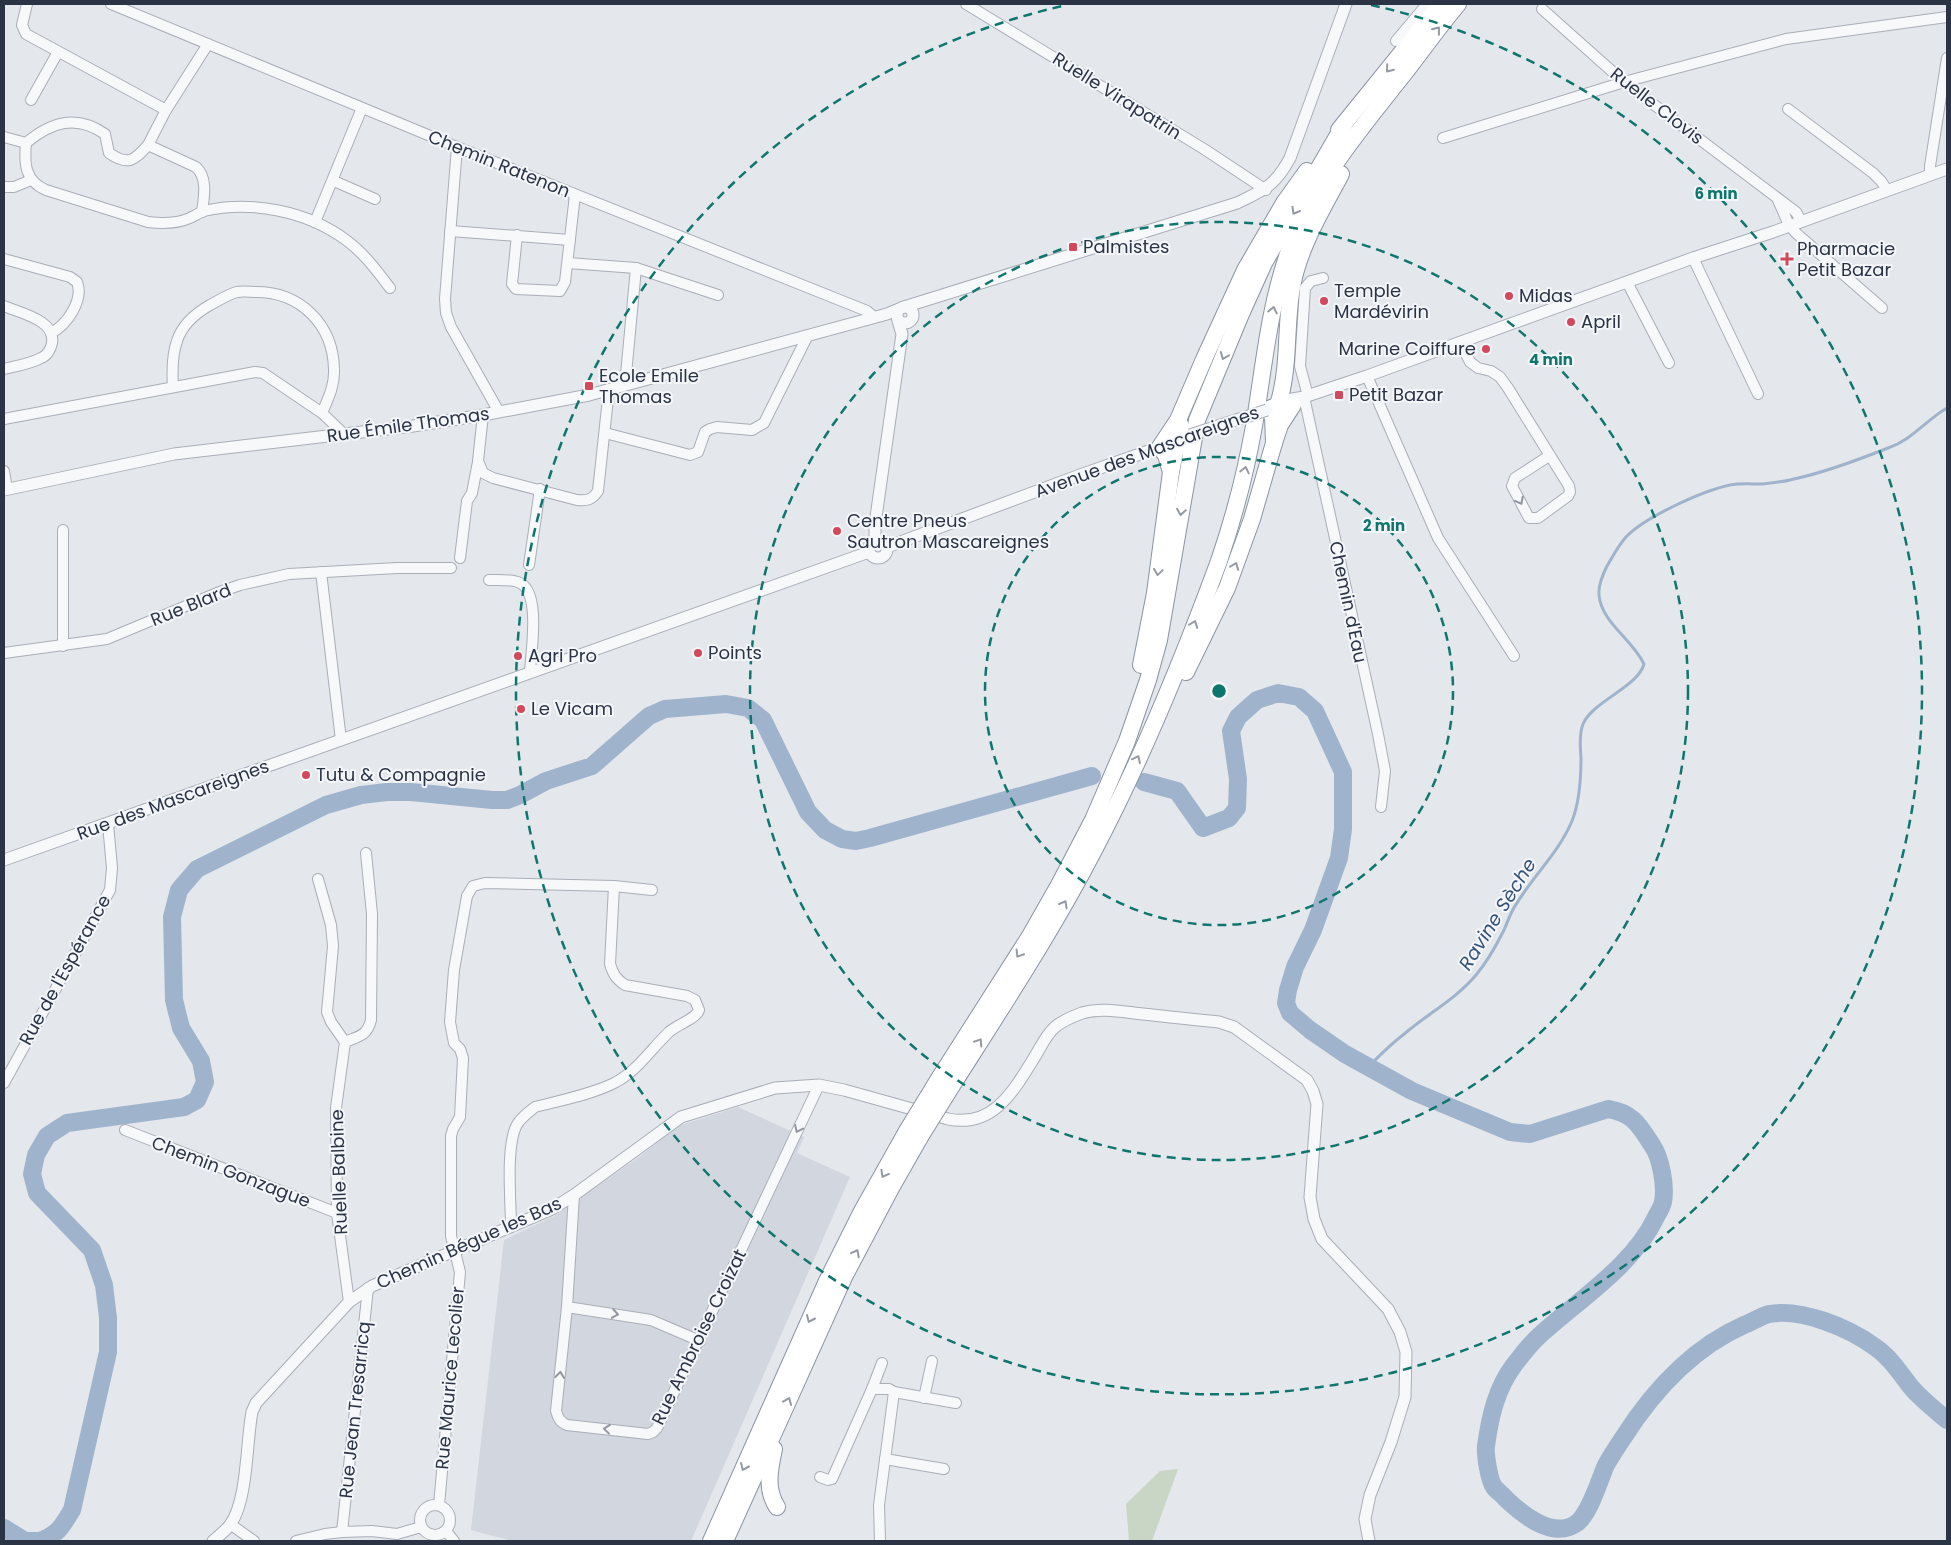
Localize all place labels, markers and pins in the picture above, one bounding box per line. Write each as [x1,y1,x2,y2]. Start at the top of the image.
place label: Palmistes [1083,234,1170,259]
place label: Pharmacie Petit Bazar [1797,236,1895,282]
marker: Palmistes [1067,241,1079,253]
marker: Pharmacie Petit Bazar [1781,253,1793,265]
place label: Temple Mardévirin [1334,278,1429,324]
place label: Midas [1519,283,1573,308]
marker: Midas [1503,290,1515,302]
marker: Temple Mardévirin [1318,295,1330,307]
place label: April [1581,309,1621,334]
marker: April [1565,316,1577,328]
place label: Marine Coiffure [1339,336,1476,361]
marker: Marine Coiffure [1480,343,1492,355]
place label: Ecole Emile Thomas [599,363,699,409]
marker: Ecole Emile Thomas [583,380,595,392]
place label: Petit Bazar [1349,382,1443,407]
marker: Petit Bazar [1333,389,1345,401]
place label: Centre Pneus Sautron Mascareignes [847,508,1049,554]
marker: Centre Pneus Sautron Mascareignes [831,525,843,537]
place label: Points [708,640,762,665]
place label: Agri Pro [528,643,597,668]
marker: Points [692,647,704,659]
marker: Agri Pro [512,650,524,662]
centre of rings [1210,682,1228,700]
place label: Le Vicam [531,696,613,721]
marker: Le Vicam [515,703,527,715]
place label: Tutu & Compagnie [316,762,486,787]
marker: Tutu & Compagnie [300,769,312,781]

